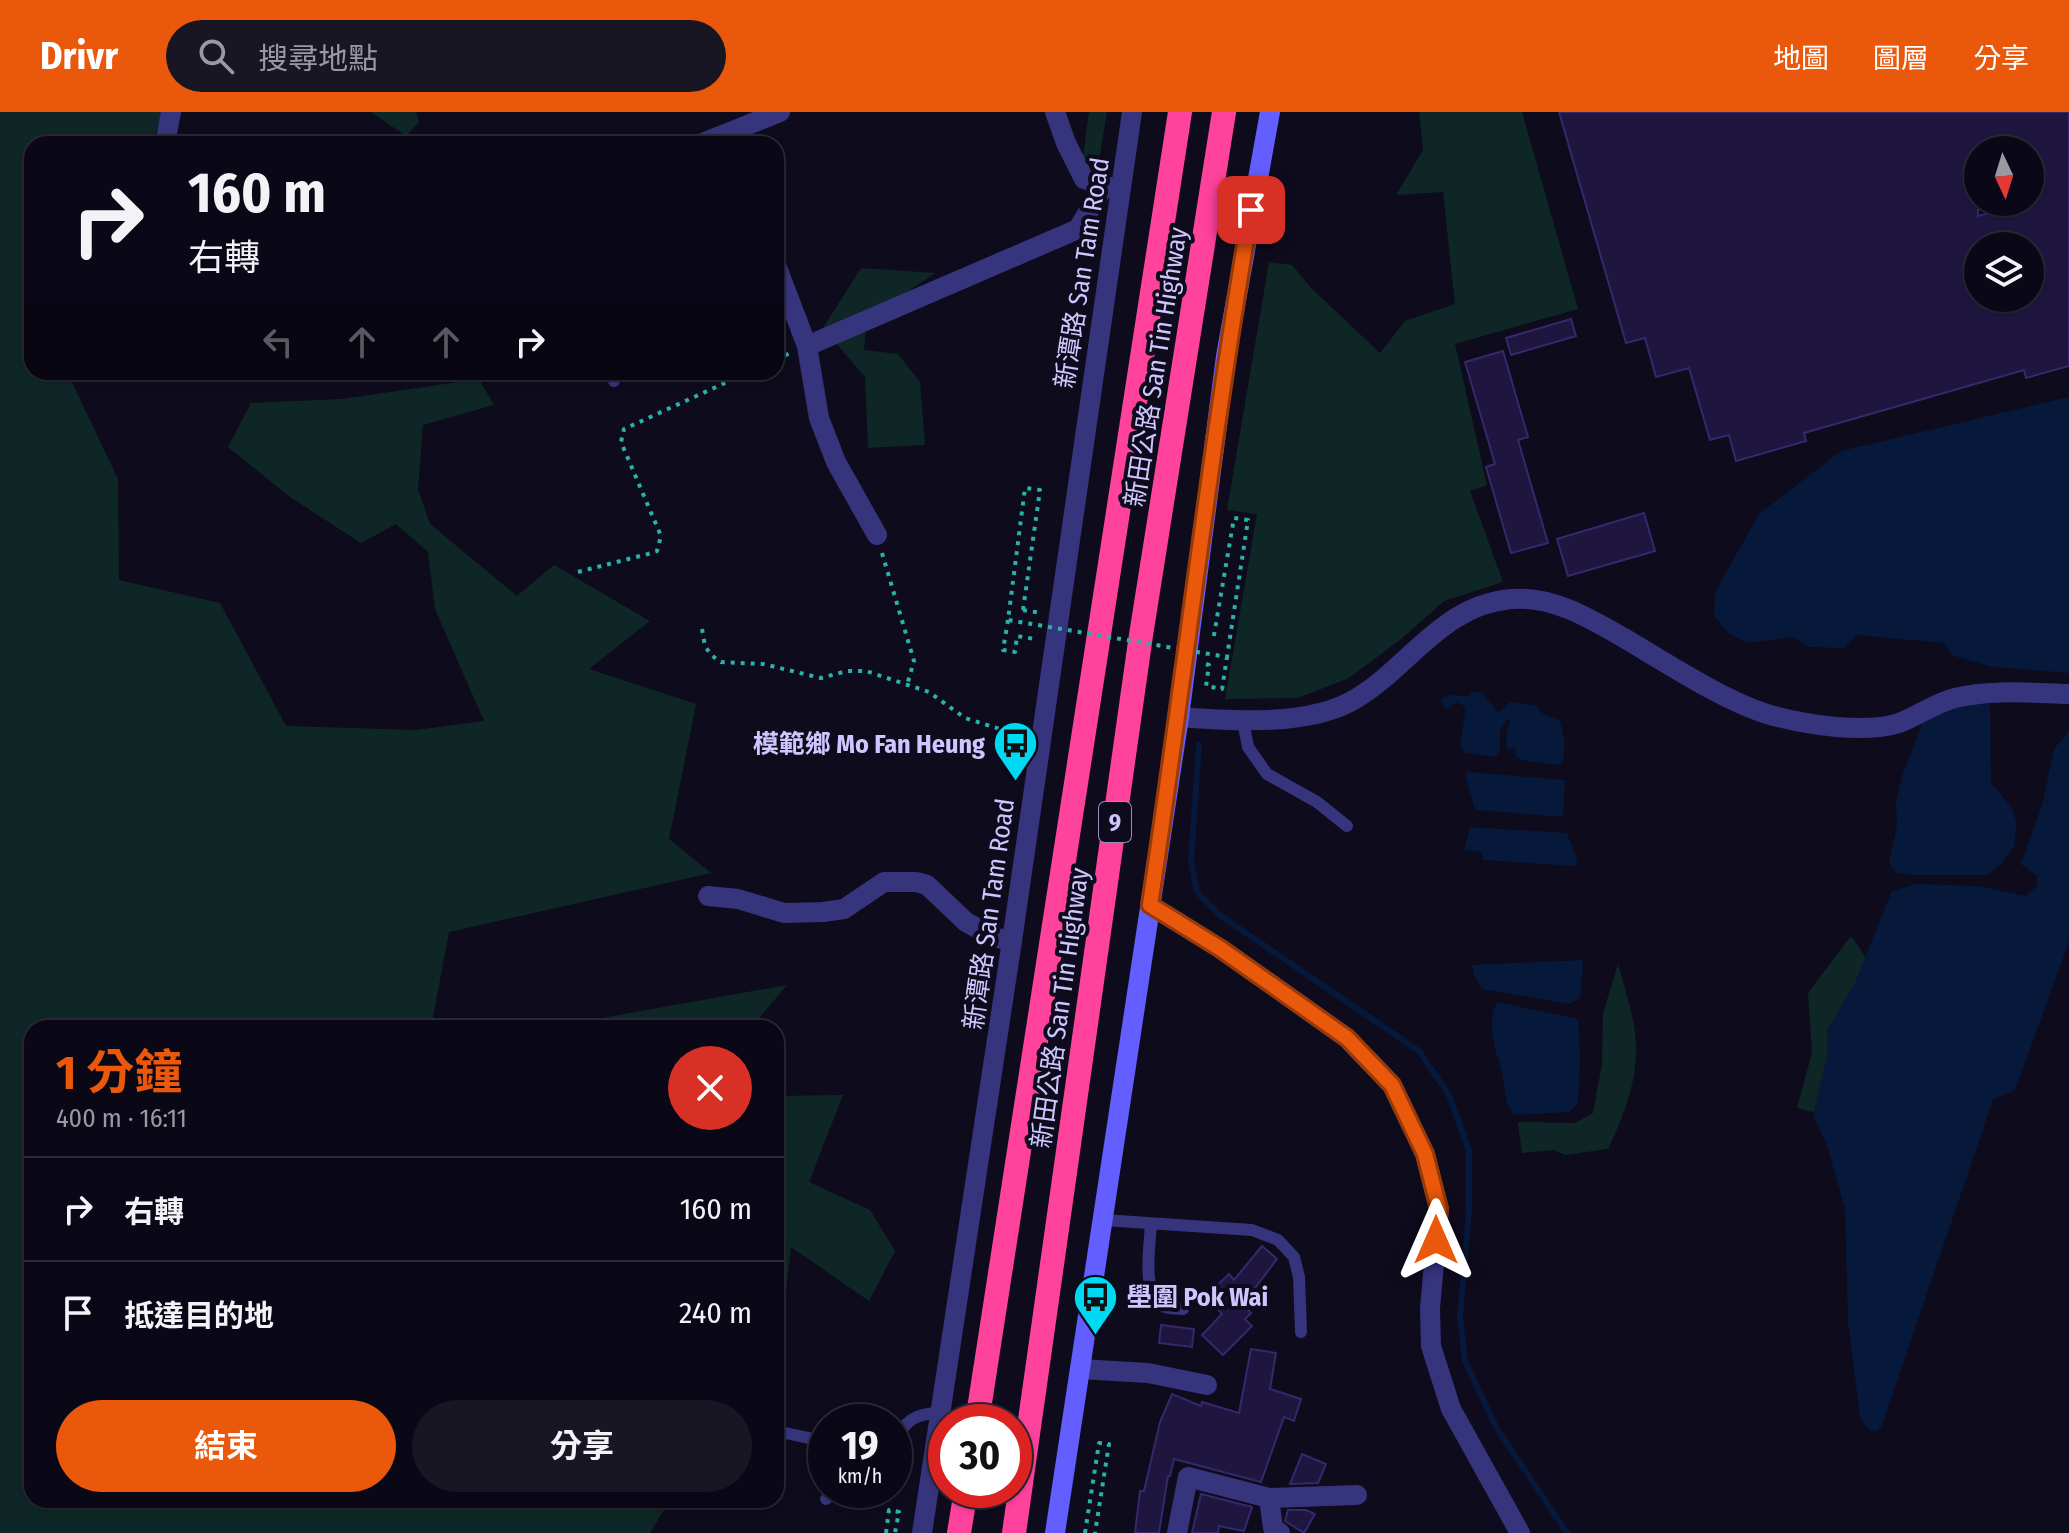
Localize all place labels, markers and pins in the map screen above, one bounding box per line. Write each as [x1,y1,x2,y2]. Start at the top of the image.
pin [1217,176,1285,244]
bus stop icon: 模範鄉 Mo Fan Heung [992,720,1040,783]
place label: 模範鄉 Mo Fan Heung [753,729,985,760]
bus stop icon: 壆圍 Pok Wai [1071,1273,1119,1336]
place label: 壆圍 Pok Wai [1126,1282,1268,1313]

